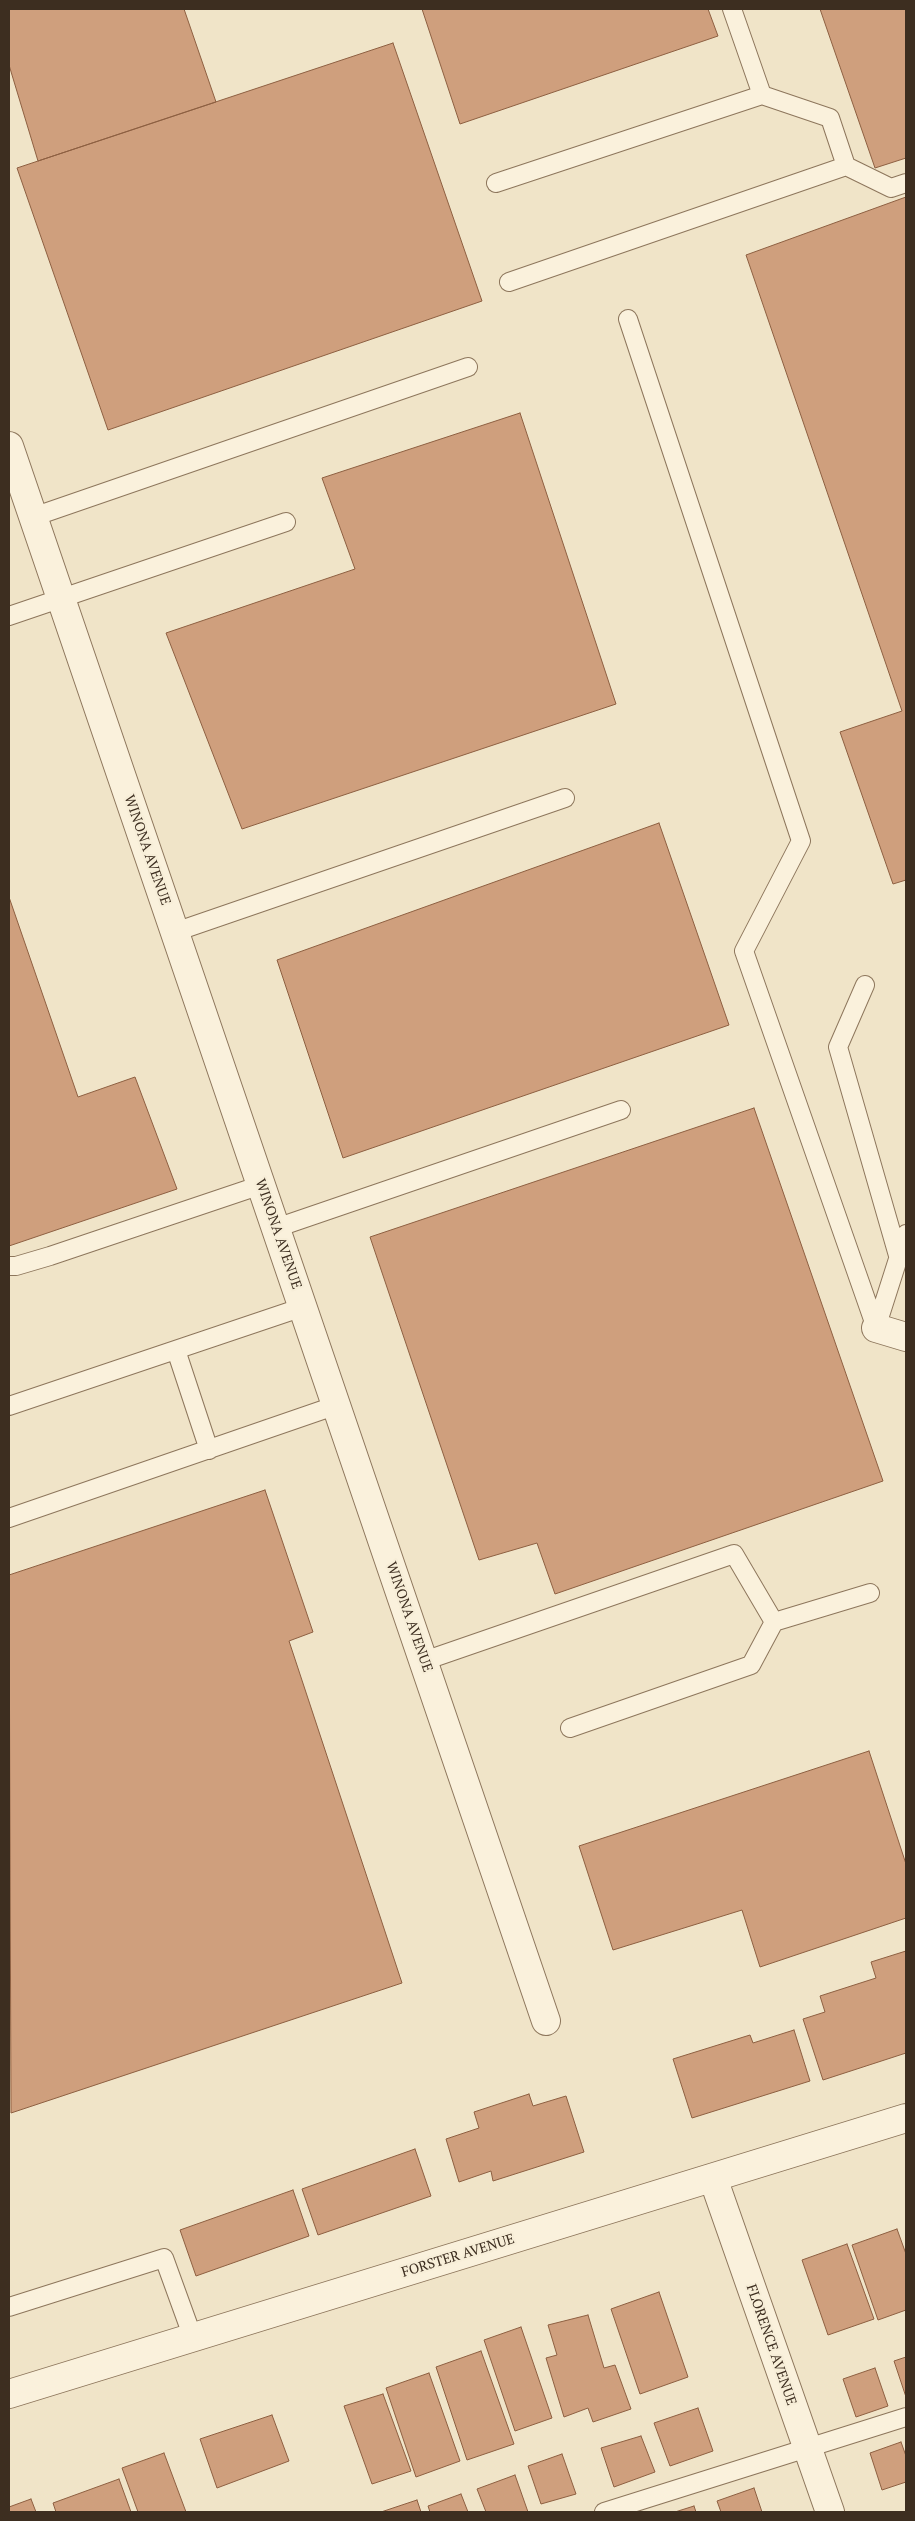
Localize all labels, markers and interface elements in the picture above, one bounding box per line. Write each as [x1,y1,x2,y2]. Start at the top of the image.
street label: WINONA AVENUE [120,793,174,907]
street label: WINONA AVENUE [251,1177,305,1291]
street label: WINONA AVENUE [382,1560,436,1674]
street label: FORSTER AVENUE [400,2231,516,2281]
street label: FLORENCE AVENUE [742,2282,800,2408]

